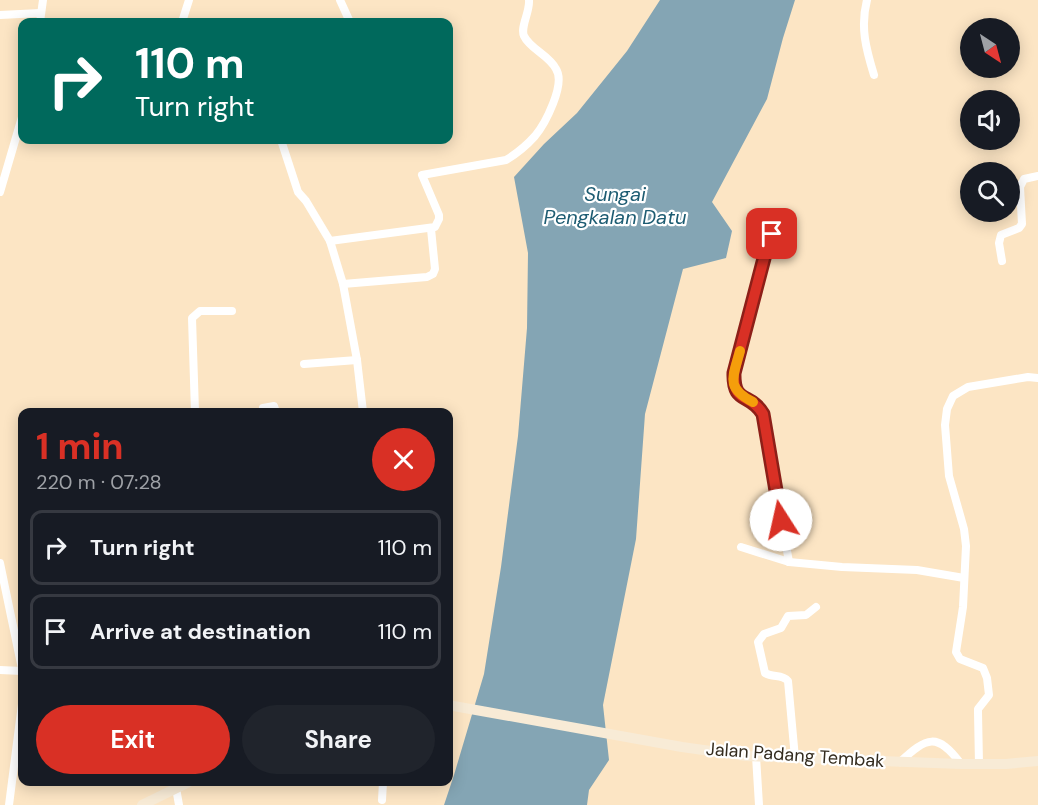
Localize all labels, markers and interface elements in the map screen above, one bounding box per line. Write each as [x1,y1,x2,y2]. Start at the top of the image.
north arrow [960,18,1020,78]
map controls [960,18,1020,222]
text: 110 m [135,36,245,91]
icon: right [36,42,114,120]
text: Turn right [135,89,255,124]
button: sound [960,90,1020,150]
button: search [960,162,1020,222]
water label: Sungai Pengkalan Datu [544,181,686,230]
pin [746,208,797,259]
icon: arrive [755,217,788,250]
text: 1 min [36,423,124,470]
button: close [372,428,435,491]
text: 220 m · 07:28 [36,469,162,495]
position arrow [749,488,813,552]
icon: right [39,531,72,564]
text: Turn right [90,533,195,562]
text: 110 m [378,533,432,562]
icon: arrive [39,615,72,648]
text: Arrive at destination [90,617,311,646]
text: 110 m [378,617,432,646]
button: Exit [36,705,230,774]
button: Share [242,705,435,774]
street label: Jalan Padang Tembak [705,737,885,773]

